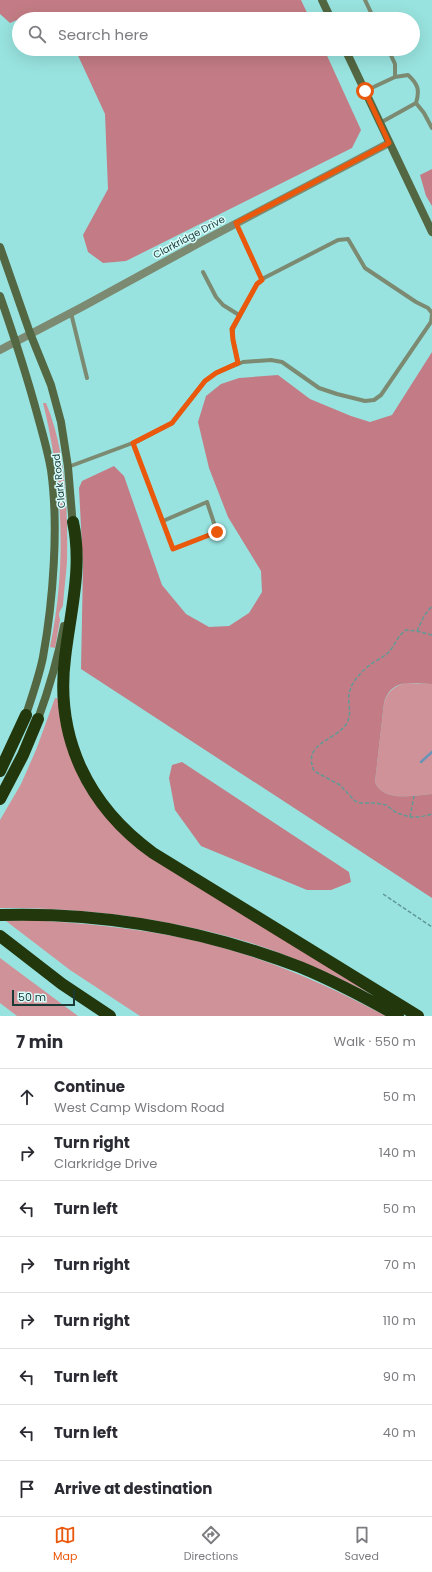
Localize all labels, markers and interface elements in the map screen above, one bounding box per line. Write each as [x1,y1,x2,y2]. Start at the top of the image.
search box [12,12,420,56]
icon: search [26,23,48,45]
text: Search here [58,24,148,45]
route start [356,82,374,100]
street label: Clarkridge Drive [150,212,228,262]
street label: Clark Road [49,453,69,509]
route end [208,523,226,541]
scale bar [12,988,75,1007]
text: 50 m [18,989,46,1005]
text: 7 min [16,1030,63,1054]
text: Walk · 550 m [334,1032,416,1051]
text: Continue [54,1076,125,1097]
icon: ahead [16,1086,38,1108]
text: 50 m [383,1087,416,1106]
text: West Camp Wisdom Road [54,1098,225,1117]
text: Turn right [54,1132,130,1153]
icon: right [16,1142,38,1164]
text: 140 m [379,1143,416,1162]
text: Clarkridge Drive [54,1154,157,1173]
icon: left [16,1198,38,1220]
text: Turn left [54,1198,118,1219]
text: 50 m [383,1199,416,1218]
icon: right [16,1254,38,1276]
text: Turn right [54,1254,130,1275]
text: 70 m [384,1255,416,1274]
icon: right [16,1310,38,1332]
text: Turn right [54,1310,130,1331]
text: 110 m [383,1311,416,1330]
icon: left [16,1366,38,1388]
text: Turn left [54,1366,118,1387]
text: 90 m [383,1367,416,1386]
icon: left [16,1422,38,1444]
text: Turn left [54,1422,118,1443]
text: 40 m [383,1423,416,1442]
icon: arrive [16,1478,38,1500]
text: Arrive at destination [54,1478,212,1499]
tab: Map [53,1524,77,1565]
tab: Directions [184,1524,238,1565]
tab: Saved [345,1524,379,1565]

